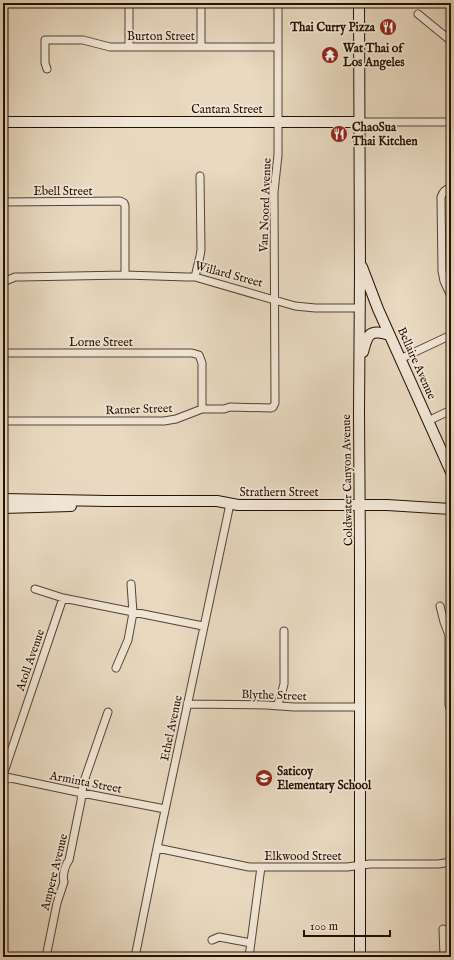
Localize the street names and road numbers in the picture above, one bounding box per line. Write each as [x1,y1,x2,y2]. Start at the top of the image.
street label: Burton Street [127,29,195,44]
street label: Cantara Street [191,102,263,117]
street label: Van Noord Avenue [256,157,275,253]
street label: Ebell Street [33,184,93,199]
street label: Willard Street [193,258,264,291]
street label: Bellaire Avenue [394,325,439,402]
street label: Lorne Street [69,335,133,350]
street label: Ratner Street [105,401,173,418]
street label: Coldwater Canyon Avenue [339,413,356,546]
street label: Strathern Street [239,485,319,500]
street label: Atoll Avenue [13,627,48,694]
street label: Blythe Street [241,687,307,704]
street label: Ethel Avenue [157,693,186,762]
street label: Arminta Street [48,768,123,797]
street label: Ampere Avenue [37,832,72,913]
street label: Elkwood Street [264,849,342,864]

